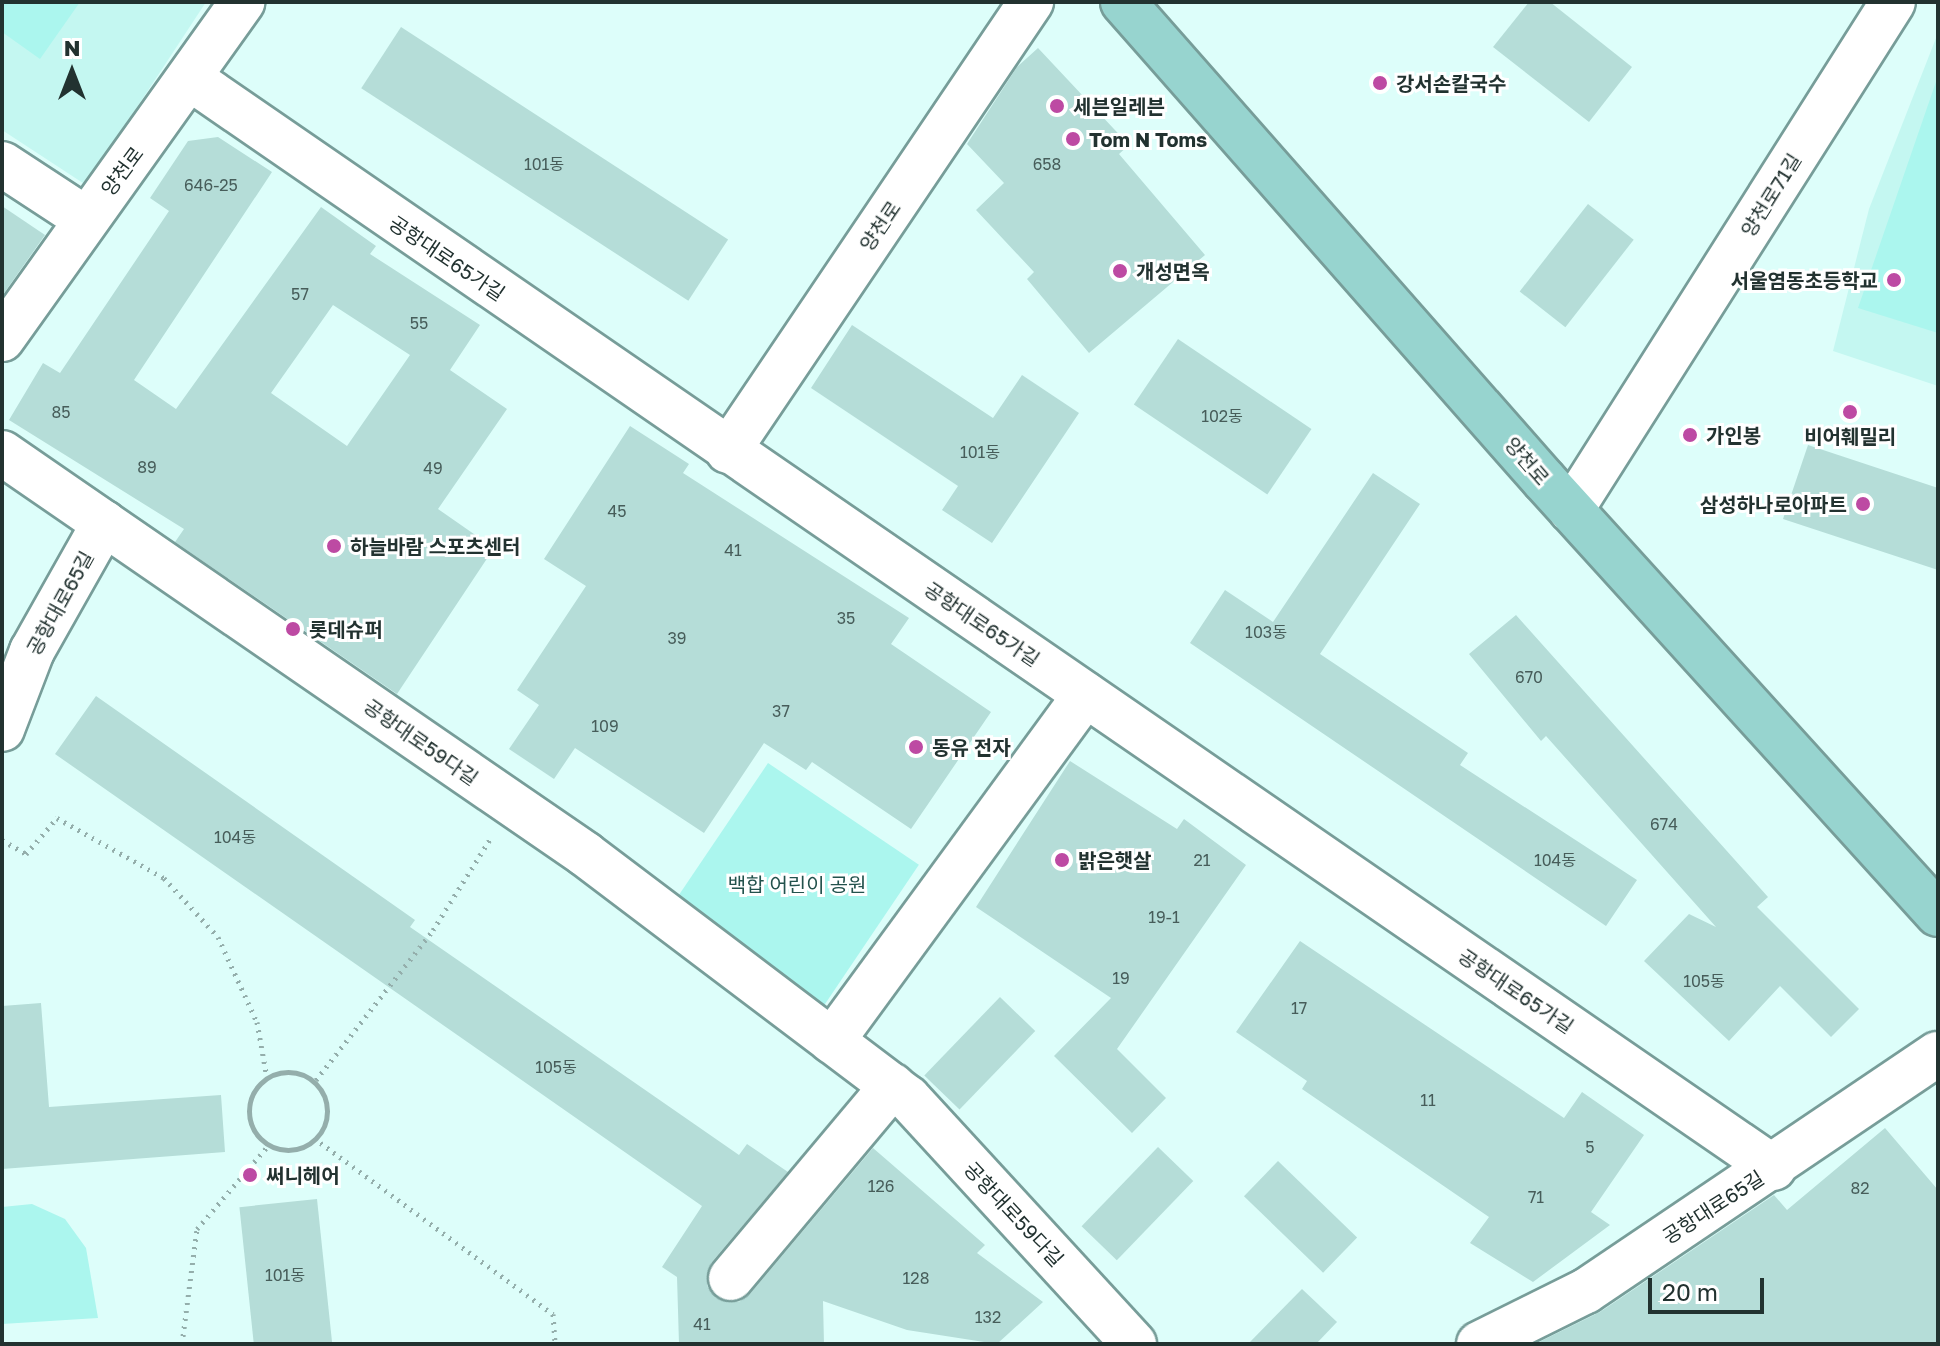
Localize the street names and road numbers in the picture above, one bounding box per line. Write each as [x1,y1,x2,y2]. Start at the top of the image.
street label: 양천로 [96,142,148,200]
street label: 양천로71길 [1736,149,1806,241]
street label: 양천로 [855,196,905,256]
street label: 공항대로65가길 [385,211,509,305]
street label: 양천로 [1500,432,1554,490]
street label: 공항대로65길 [21,547,99,659]
street label: 공항대로65가길 [920,577,1044,671]
street label: 공항대로59다길 [359,694,483,790]
street label: 공항대로65가길 [1454,944,1578,1038]
street label: 공항대로59다길 [959,1157,1069,1271]
street label: 공항대로65길 [1658,1165,1768,1249]

